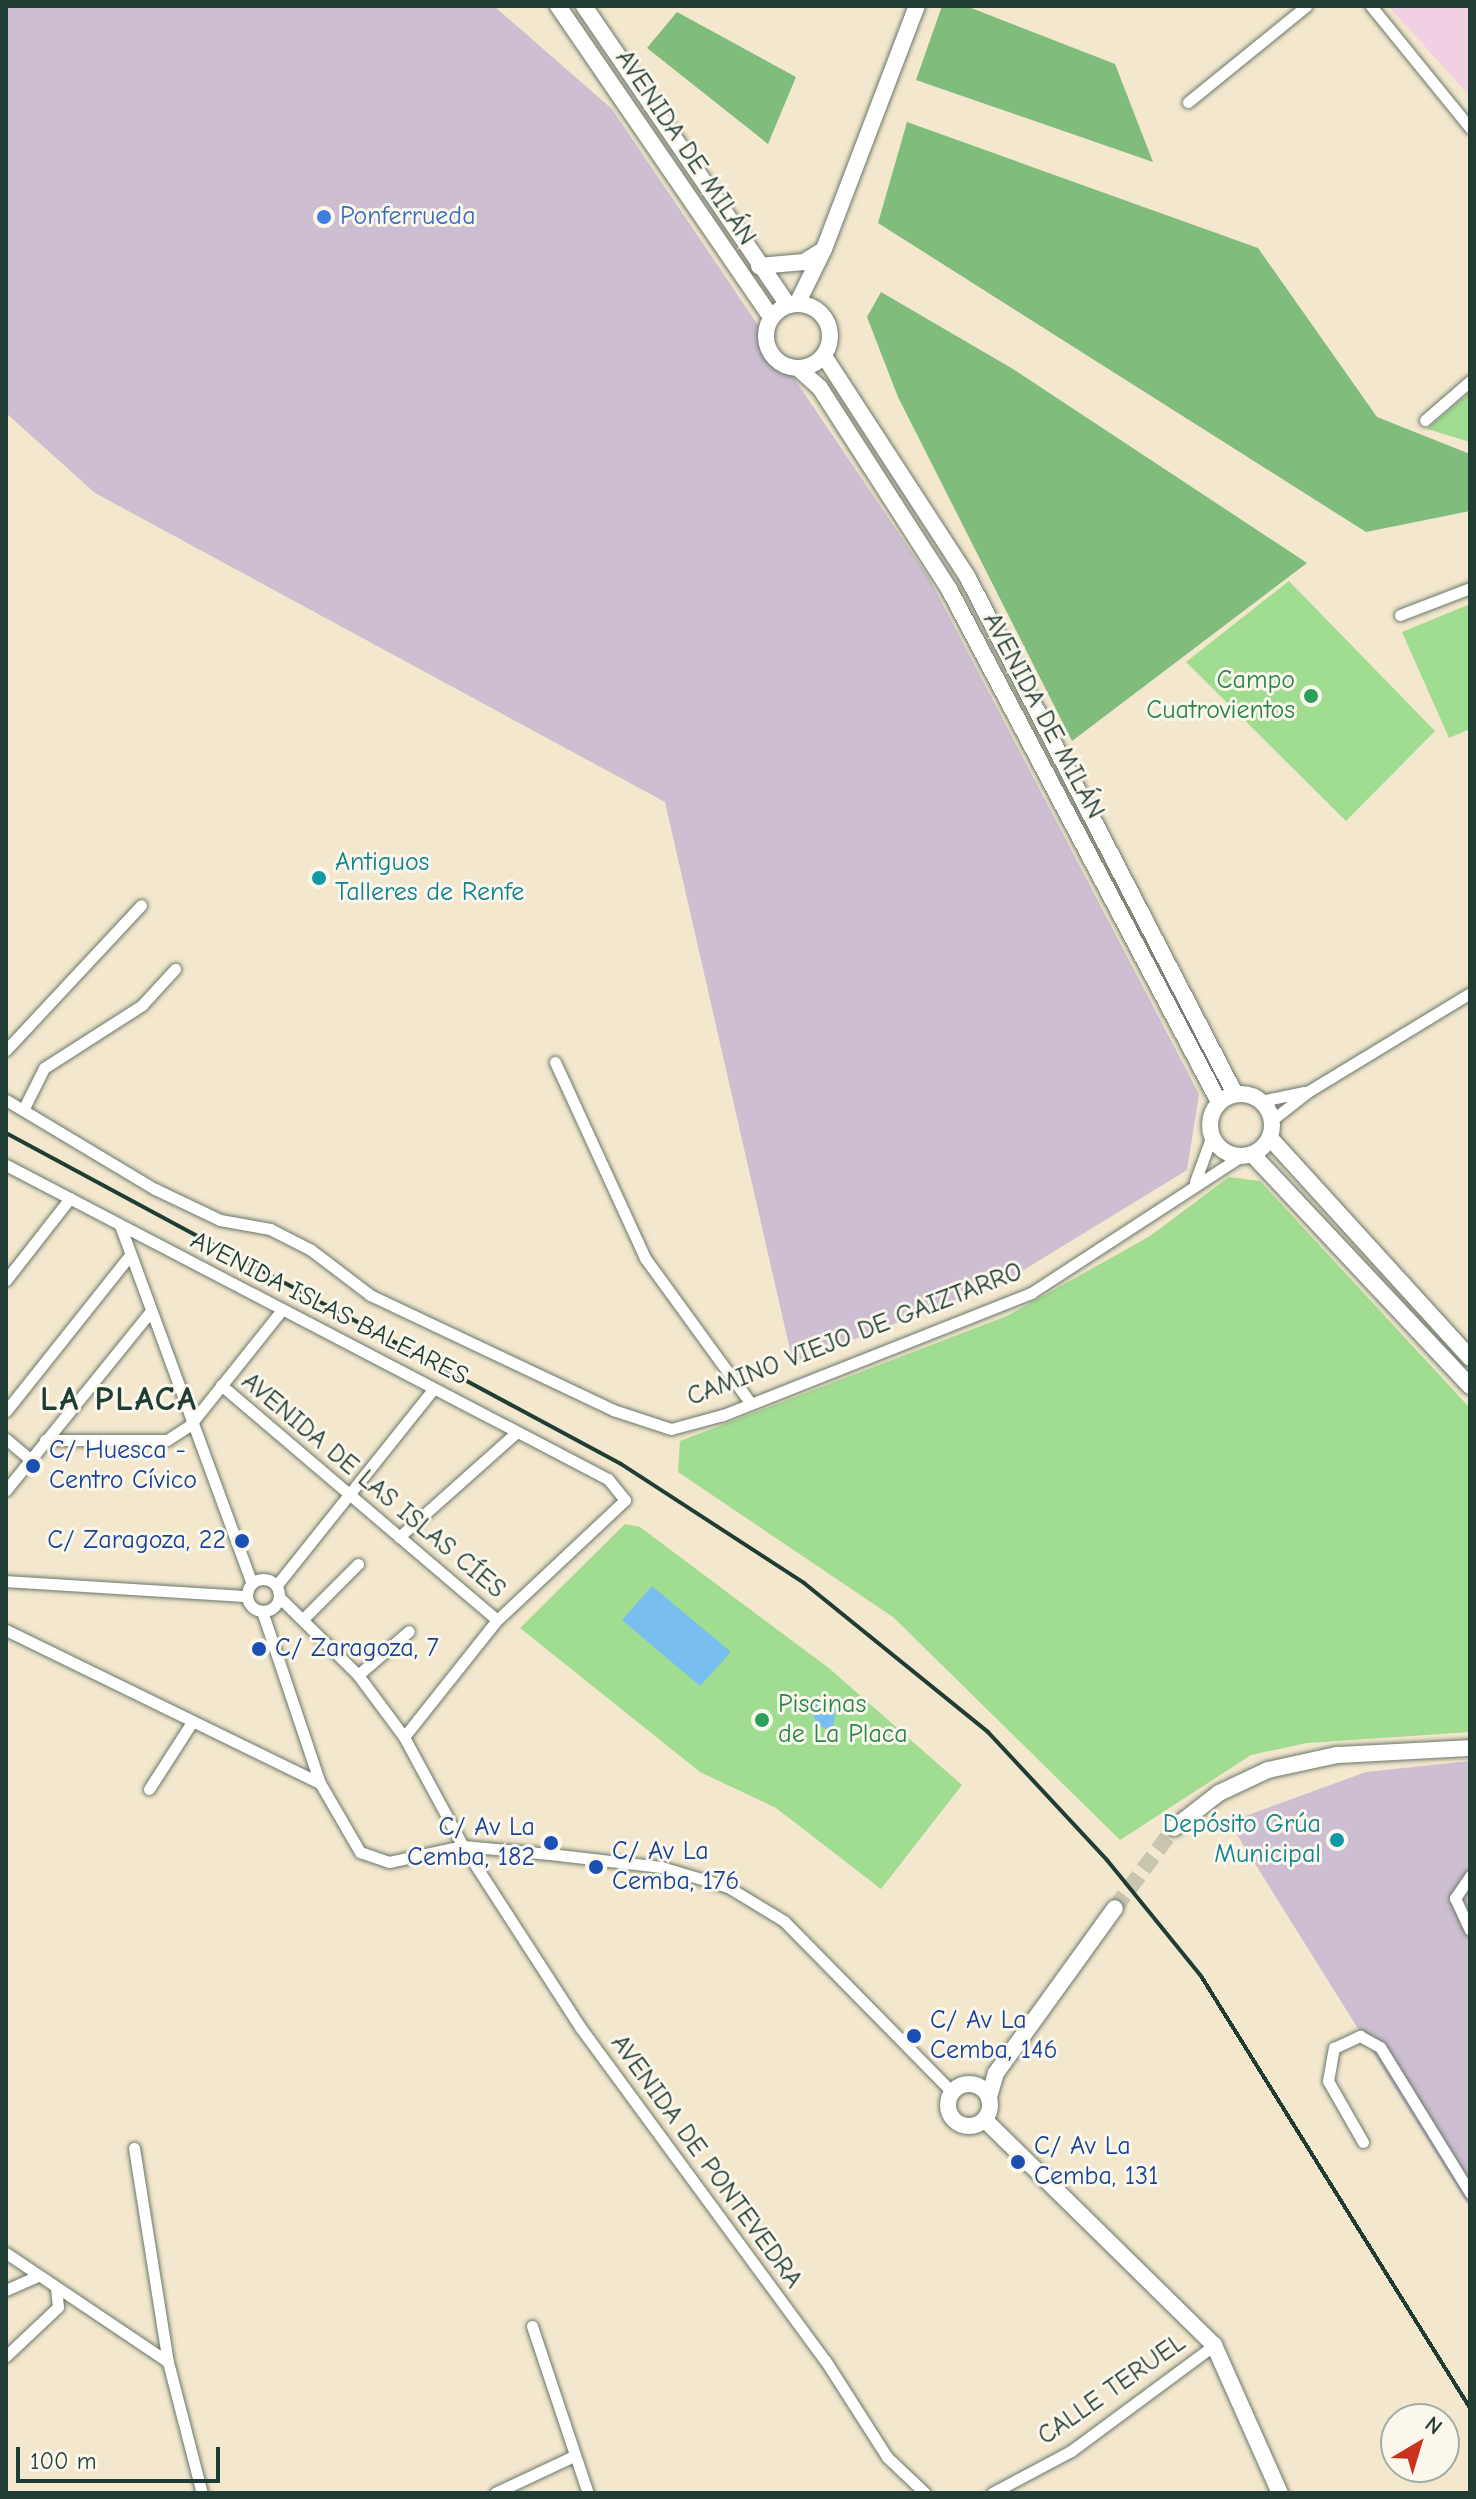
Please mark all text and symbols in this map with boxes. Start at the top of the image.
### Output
street label: AVENIDA DE MILÁN [608,44,762,252]
place label: Ponferrueda [340,201,476,233]
marker: Ponferrueda [315,208,333,226]
street label: AVENIDA DE MILÁN [975,608,1111,824]
place label: Campo Cuatrovientos [1146,665,1295,726]
marker: Campo Cuatrovientos [1302,687,1320,705]
place label: Antiguos Talleres de Renfe [335,847,524,908]
marker: Antiguos Talleres de Renfe [310,869,328,887]
street label: AVENIDA ISLAS BALEARES [185,1225,473,1393]
street label: CAMINO VIEJO DE GAIZTARRO [683,1257,1027,1413]
street label: AVENIDA DE LAS ISLAS CÍES [235,1366,511,1606]
district label: LA PLACA [40,1380,198,1420]
place label: C/ Huesca - Centro Cívico [49,1435,197,1496]
marker: C/ Huesca - Centro Cívico [24,1457,42,1475]
place label: C/ Zaragoza, 22 [47,1525,226,1557]
marker: C/ Zaragoza, 22 [233,1532,251,1550]
place label: C/ Zaragoza, 7 [275,1633,439,1665]
marker: C/ Zaragoza, 7 [250,1640,268,1658]
place label: Piscinas de La Placa [778,1689,908,1750]
marker: Piscinas de La Placa [753,1711,771,1729]
place label: Depósito Grúa Municipal [1163,1809,1321,1870]
place label: C/ Av La Cemba, 182 [407,1812,535,1874]
marker: Depósito Grúa Municipal [1328,1831,1346,1849]
marker: C/ Av La Cemba, 182 [542,1834,560,1852]
place label: C/ Av La Cemba, 176 [612,1836,739,1898]
marker: C/ Av La Cemba, 176 [587,1858,605,1876]
place label: C/ Av La Cemba, 146 [930,2005,1058,2066]
marker: C/ Av La Cemba, 146 [905,2027,923,2045]
street label: AVENIDA DE PONTEVEDRA [603,2029,809,2295]
place label: C/ Av La Cemba, 131 [1034,2131,1159,2192]
marker: C/ Av La Cemba, 131 [1009,2153,1027,2171]
street label: CALLE TERUEL [1032,2328,1192,2452]
north arrow [1380,2403,1460,2483]
text: N [1420,2411,1447,2440]
scale bar [20,2431,224,2481]
text: 100 m [30,2447,97,2475]

